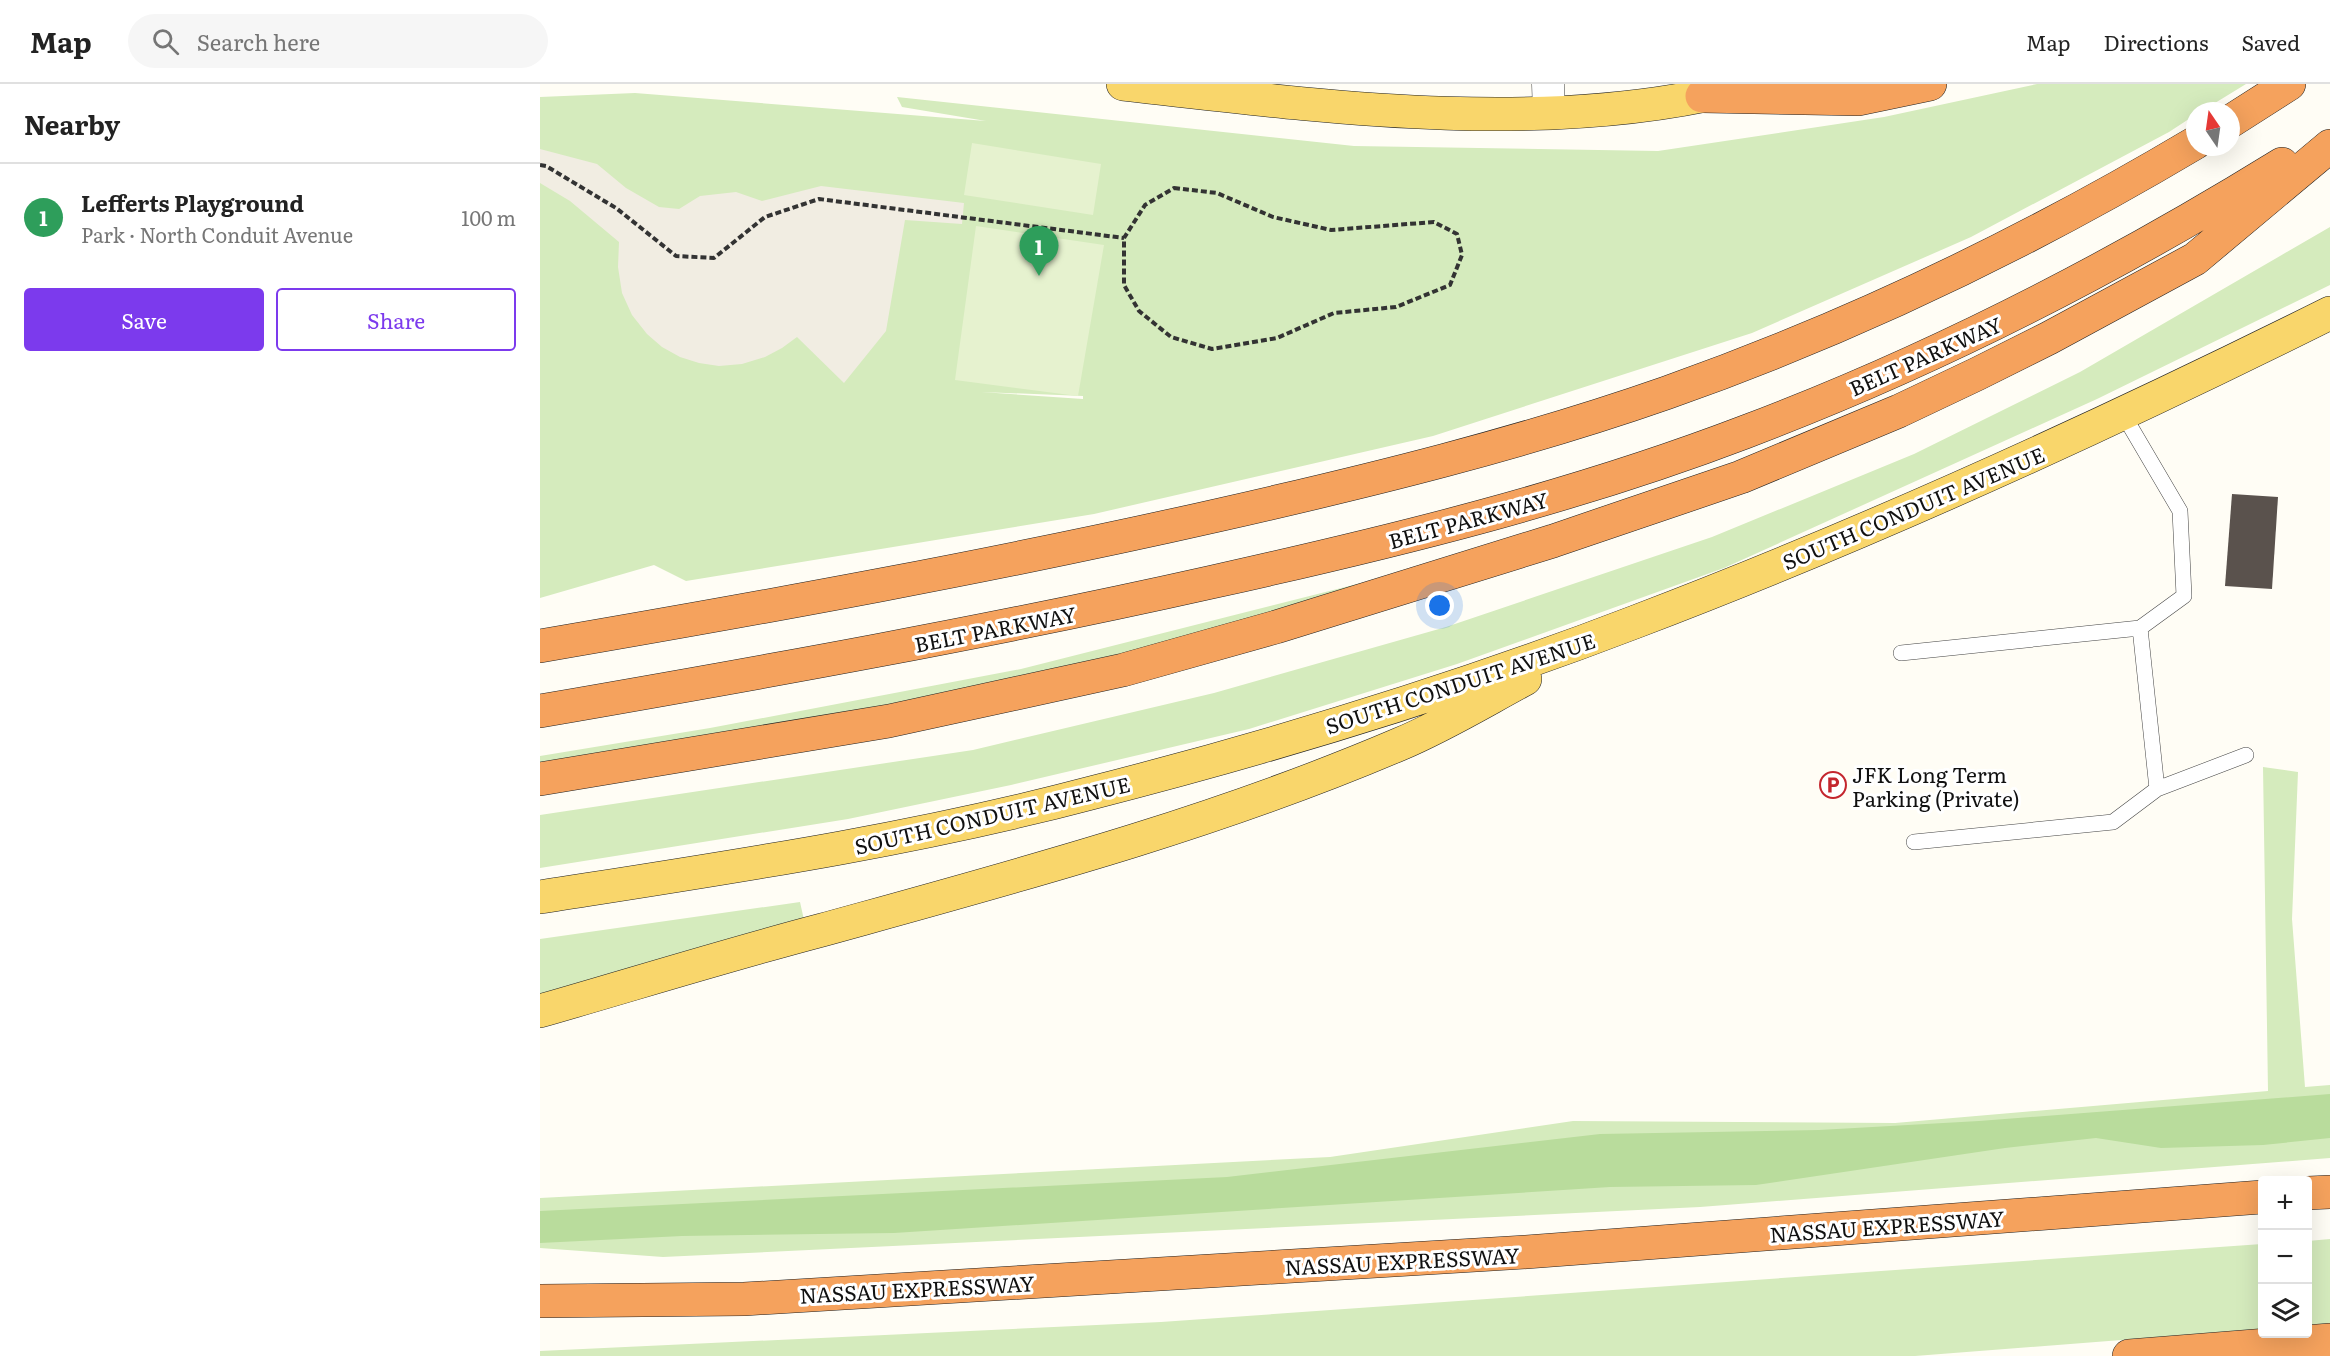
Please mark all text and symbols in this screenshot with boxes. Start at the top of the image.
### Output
search box [128,14,548,68]
text: Map [30,20,92,62]
icon: search [149,25,182,58]
text: Search here [197,25,320,58]
text: Map [2026,26,2071,57]
text: Directions [2104,26,2209,57]
text: Saved [2242,26,2300,57]
north arrow [2186,102,2240,156]
text: Nearby [24,104,120,143]
text: Lefferts Playground [81,186,304,219]
text: 1 [39,202,48,232]
text: 100 m [461,202,516,232]
text: Park · North Conduit Avenue [81,219,353,249]
pin: 1 [1020,226,1058,276]
button: Save [24,288,264,351]
button: Share [276,288,516,351]
street label: BELT PARKWAY [1844,307,2006,403]
street label: SOUTH CONDUIT AVENUE [1777,438,2049,576]
street label: BELT PARKWAY [1385,483,1551,555]
your location [1425,591,1454,620]
street label: BELT PARKWAY [911,597,1079,659]
street label: SOUTH CONDUIT AVENUE [1321,624,1599,740]
place label: JFK Long Term Parking (Private) [1852,758,2020,813]
street label: SOUTH CONDUIT AVENUE [851,767,1133,861]
parking icon: JFK Long Term Parking (Private) [1818,770,1848,800]
map controls [2258,1176,2312,1338]
button: + [2258,1176,2312,1230]
street label: NASSAU EXPRESSWAY [1769,1201,2005,1249]
button: − [2258,1230,2312,1284]
street label: NASSAU EXPRESSWAY [1284,1238,1520,1282]
street label: NASSAU EXPRESSWAY [799,1266,1035,1310]
button: layers [2258,1284,2312,1338]

